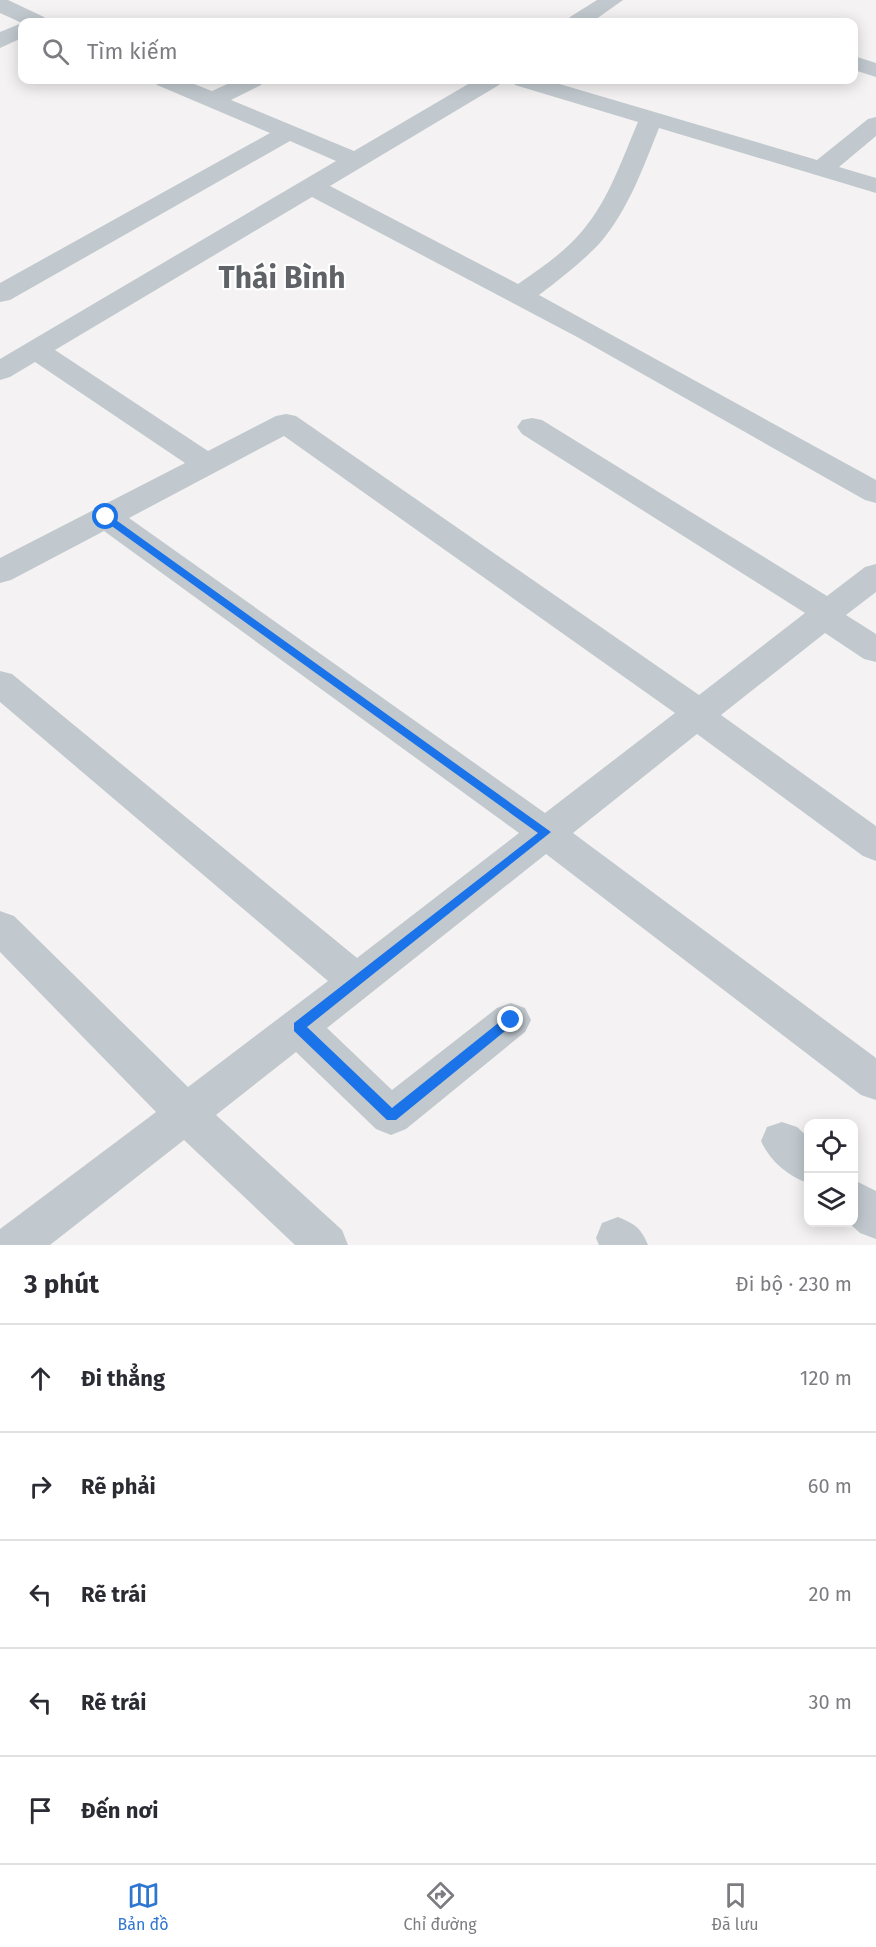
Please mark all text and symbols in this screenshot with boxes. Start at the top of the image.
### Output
search box [18,18,858,84]
icon: search [39,35,72,68]
text: Tìm kiếm [87,38,178,65]
district label: Thái Bình [218,260,346,296]
route start [92,503,118,529]
route end [497,1006,523,1032]
map controls [804,1119,858,1227]
button: locate [804,1119,858,1173]
button: layers [804,1173,858,1227]
text: 3 phút [24,1269,99,1300]
text: Đi bộ · 230 m [736,1272,852,1296]
icon: ahead [24,1362,57,1395]
text: Đi thẳng [81,1365,165,1392]
text: 120 m [800,1366,852,1390]
icon: right [24,1470,57,1503]
text: Rẽ phải [81,1473,156,1500]
text: 60 m [808,1474,852,1498]
icon: left [24,1578,57,1611]
text: Rẽ trái [81,1581,146,1608]
text: 20 m [809,1582,852,1606]
icon: left [24,1686,57,1719]
text: Rẽ trái [81,1689,146,1716]
text: 30 m [808,1690,852,1714]
icon: arrive [24,1794,57,1827]
text: Đến nơi [81,1797,158,1824]
tab: Bản đồ [117,1879,169,1934]
tab: Chỉ đường [404,1879,477,1934]
tab: Đã lưu [712,1879,759,1934]

